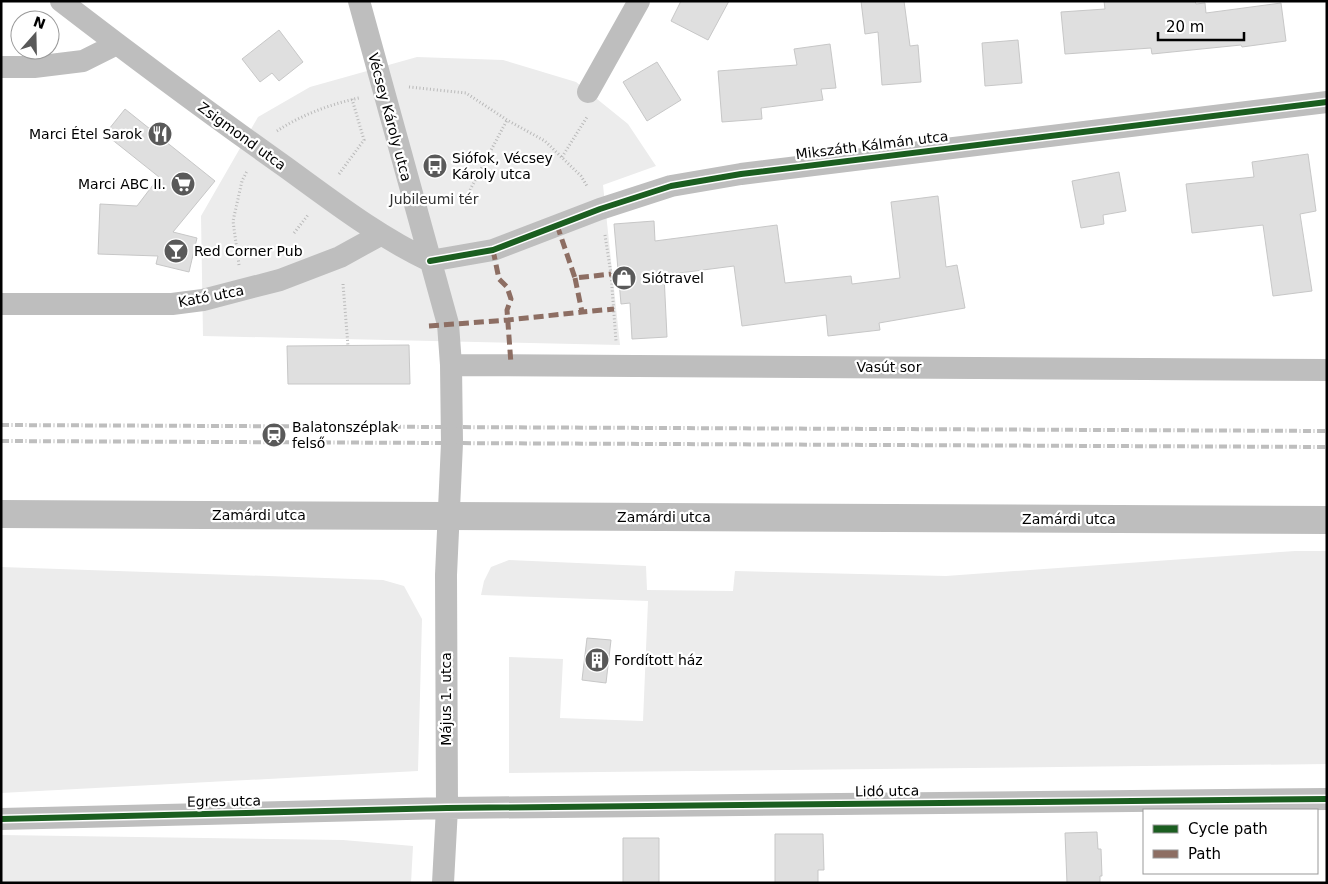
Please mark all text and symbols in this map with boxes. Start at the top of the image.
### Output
north arrow [10,10,60,60]
scale bar [1158,10,1244,42]
text: N [31,13,48,32]
text: 20 m [1166,18,1204,36]
street label: Vécsey Károly utca [365,51,415,183]
street label: Zsigmond utca [195,99,289,173]
restaurant icon: Marci Étel Sarok [147,121,173,147]
place label: Marci Étel Sarok [29,126,143,142]
street label: Mikszáth Kálmán utca [795,128,949,162]
place label: Siófok, Vécsey Károly utca [452,150,553,182]
bus stop icon: Siófok, Vécsey Károly utca [422,153,448,179]
supermarket icon: Marci ABC II. [170,171,196,197]
place label: Marci ABC II. [78,176,166,192]
park label: Jubileumi tér [389,191,479,207]
bar icon: Red Corner Pub [163,238,189,264]
place label: Red Corner Pub [194,243,303,259]
shop icon: Siótravel [611,265,637,291]
place label: Siótravel [642,270,704,286]
street label: Kató utca [177,282,245,310]
street label: Vasút sor [857,359,922,375]
place label: Balatonszéplak felső [292,419,399,451]
station icon: Balatonszéplak felső [261,422,287,448]
street label: Zamárdi utca [212,507,306,523]
street label: Zamárdi utca [617,509,711,525]
street label: Zamárdi utca [1022,511,1116,527]
building icon: Fordított ház [584,647,610,673]
street label: Május 1. utca [438,652,454,746]
place label: Fordított ház [614,652,703,668]
street label: Lidó utca [855,782,919,800]
street label: Egres utca [187,792,261,810]
legend [1143,809,1318,874]
text: Cycle path [1188,820,1268,838]
text: Path [1188,845,1221,863]

